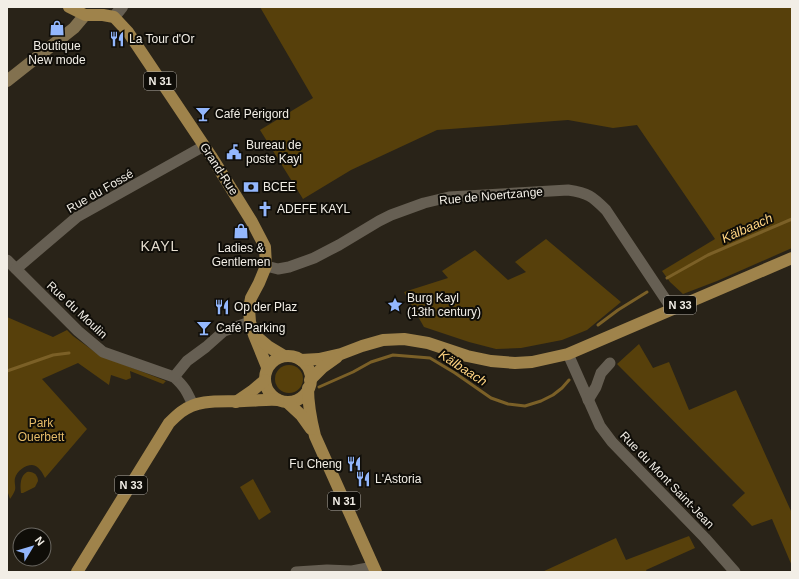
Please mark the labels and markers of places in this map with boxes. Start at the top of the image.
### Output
shop icon: Boutique New mode [48,19,66,37]
restaurant icon: La Tour d'Or [108,30,126,48]
place label: La Tour d'Or [129,32,194,46]
place label: Boutique New mode [28,39,86,67]
bar icon: Café Périgord [194,105,212,123]
place label: Café Périgord [215,107,289,121]
place label: Bureau de poste Kayl [246,138,302,166]
public building icon: Bureau de poste Kayl [225,143,243,161]
bank icon: BCEE [242,178,260,196]
place label: BCEE [263,180,296,194]
church icon: ADEFE KAYL [256,200,274,218]
place label: ADEFE KAYL [277,202,350,216]
shop icon: Ladies & Gentlemen [232,222,250,240]
place label: Ladies & Gentlemen [212,241,270,269]
place label: Burg Kayl (13th century) [407,291,481,319]
place icon: Burg Kayl (13th century) [386,296,404,314]
restaurant icon: Op der Plaz [213,298,231,316]
place label: Op der Plaz [234,300,297,314]
bar icon: Café Parking [195,319,213,337]
place label: Café Parking [216,321,285,335]
restaurant icon: Fu Cheng [345,455,363,473]
place label: Fu Cheng [289,457,342,471]
restaurant icon: L'Astoria [354,470,372,488]
place label: L'Astoria [375,472,422,486]

